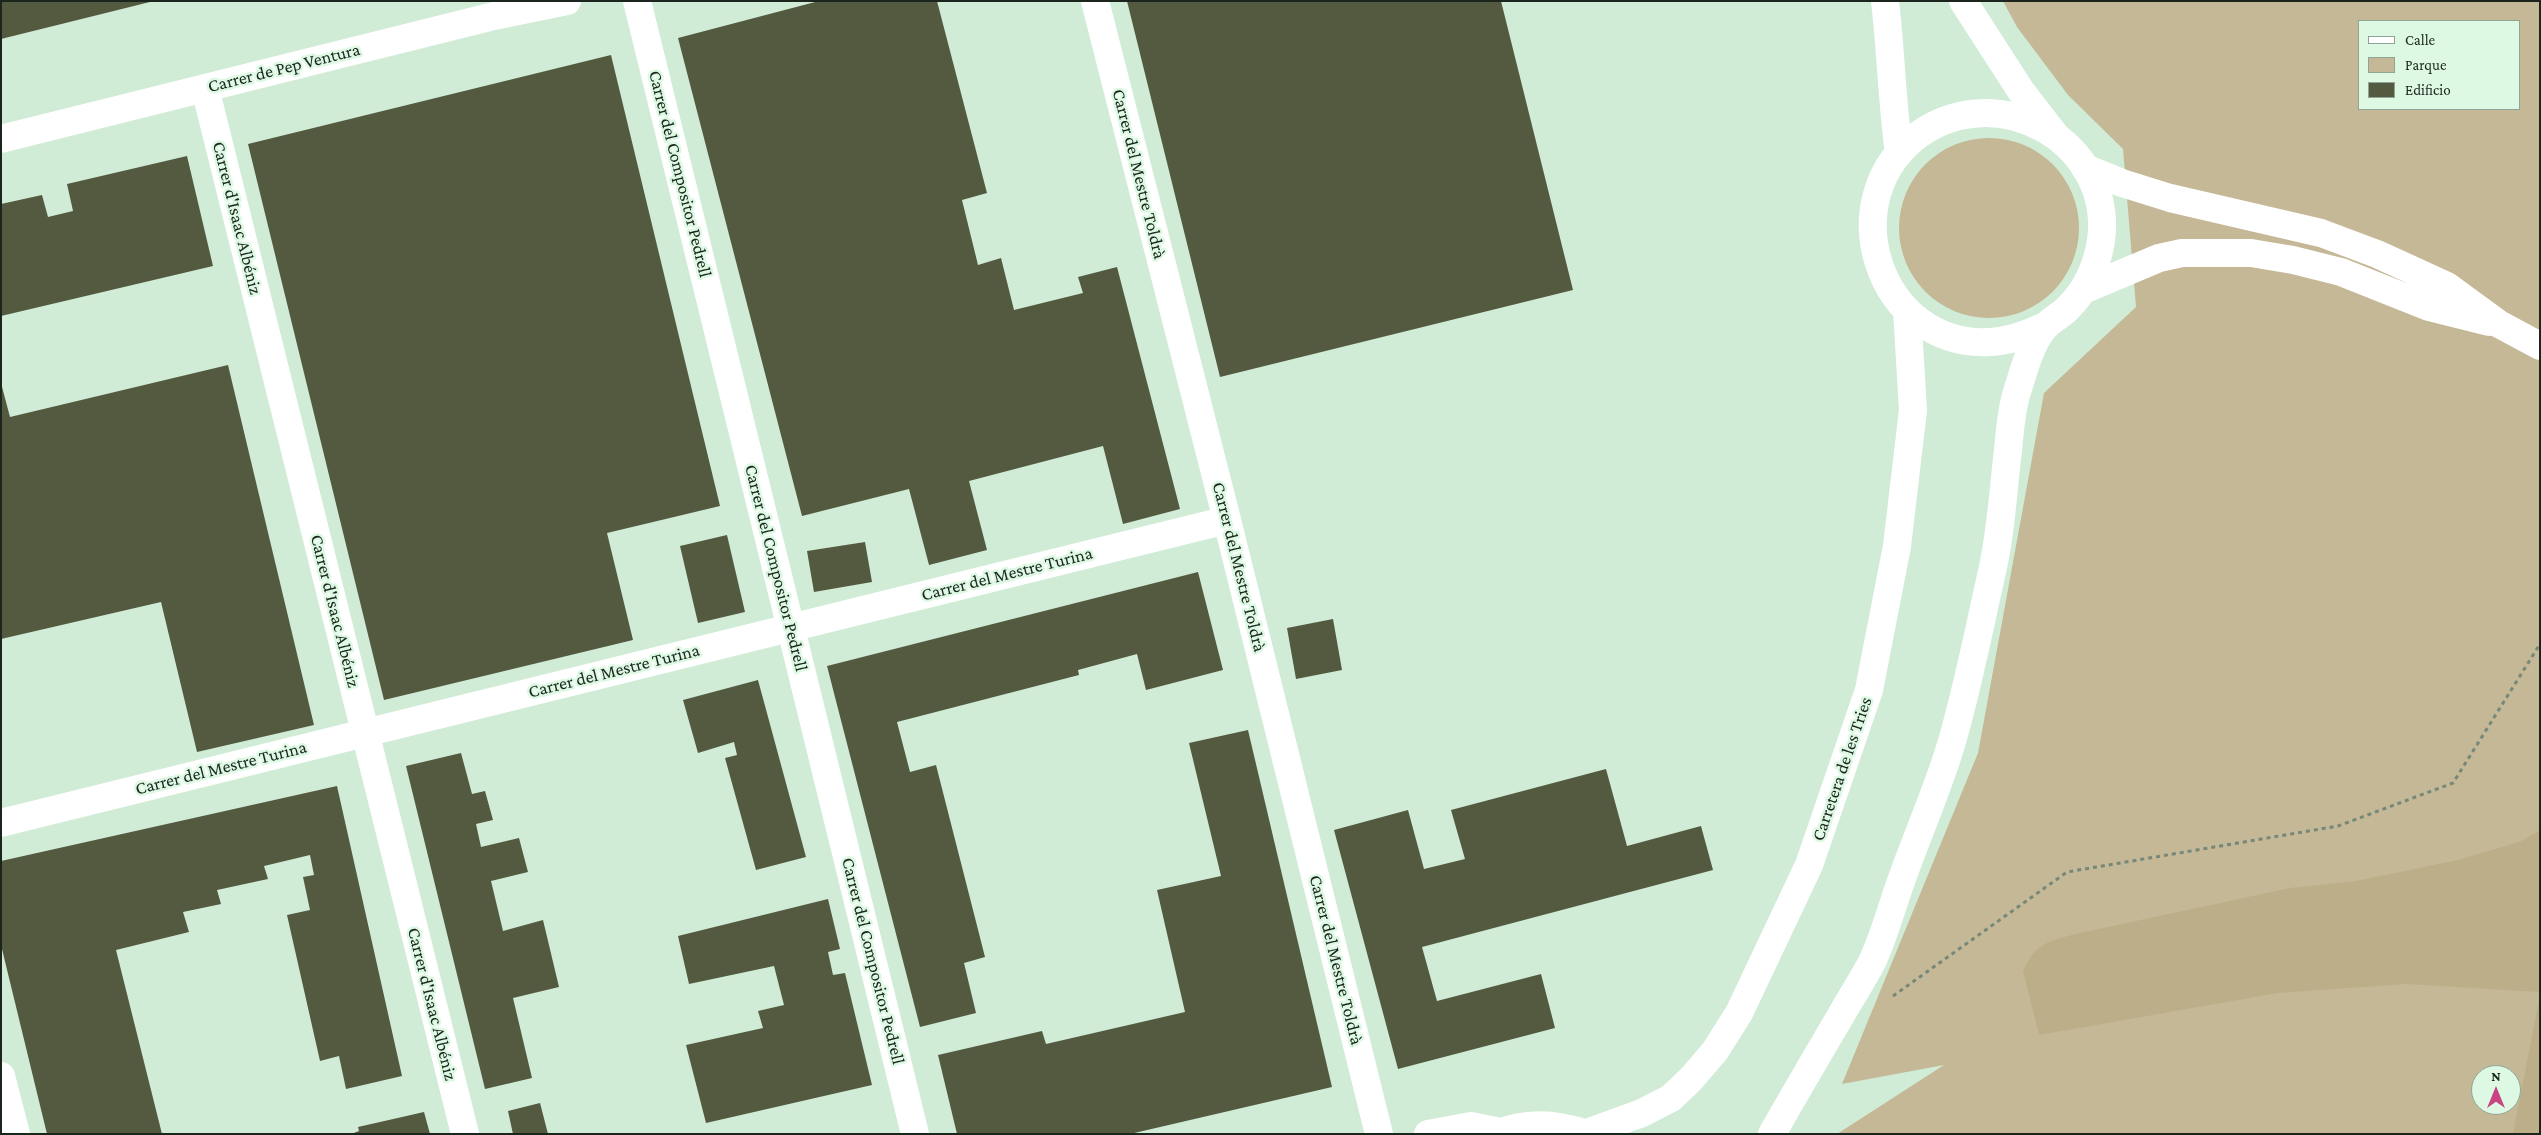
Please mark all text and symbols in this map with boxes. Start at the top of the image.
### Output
legend [2358,20,2521,110]
text: Calle [2405,32,2435,48]
street label: Carrer de Pep Ventura [206,39,362,97]
text: Parque [2405,57,2446,73]
street label: Carrer del Compositor Pedrell [644,68,716,280]
text: Edificio [2405,82,2451,98]
street label: Carrer del Mestre Toldrà [1107,87,1171,261]
street label: Carrer d'Isaac Albéniz [208,139,266,297]
street label: Carrer del Compositor Pedrell [740,462,812,674]
street label: Carrer del Mestre Toldrà [1207,480,1271,654]
street label: Carrer d'Isaac Albéniz [306,532,364,690]
street label: Carrer del Mestre Turina [919,542,1095,606]
street label: Carrer del Mestre Turina [526,639,702,703]
street label: Carretera de les Tries [1807,694,1877,844]
street label: Carrer del Mestre Turina [133,736,309,800]
street label: Carrer del Compositor Pedrell [837,855,909,1067]
street label: Carrer del Mestre Toldrà [1304,873,1368,1047]
street label: Carrer d'Isaac Albéniz [403,925,461,1083]
north arrow [2471,1065,2521,1115]
text: N [2491,1068,2501,1084]

